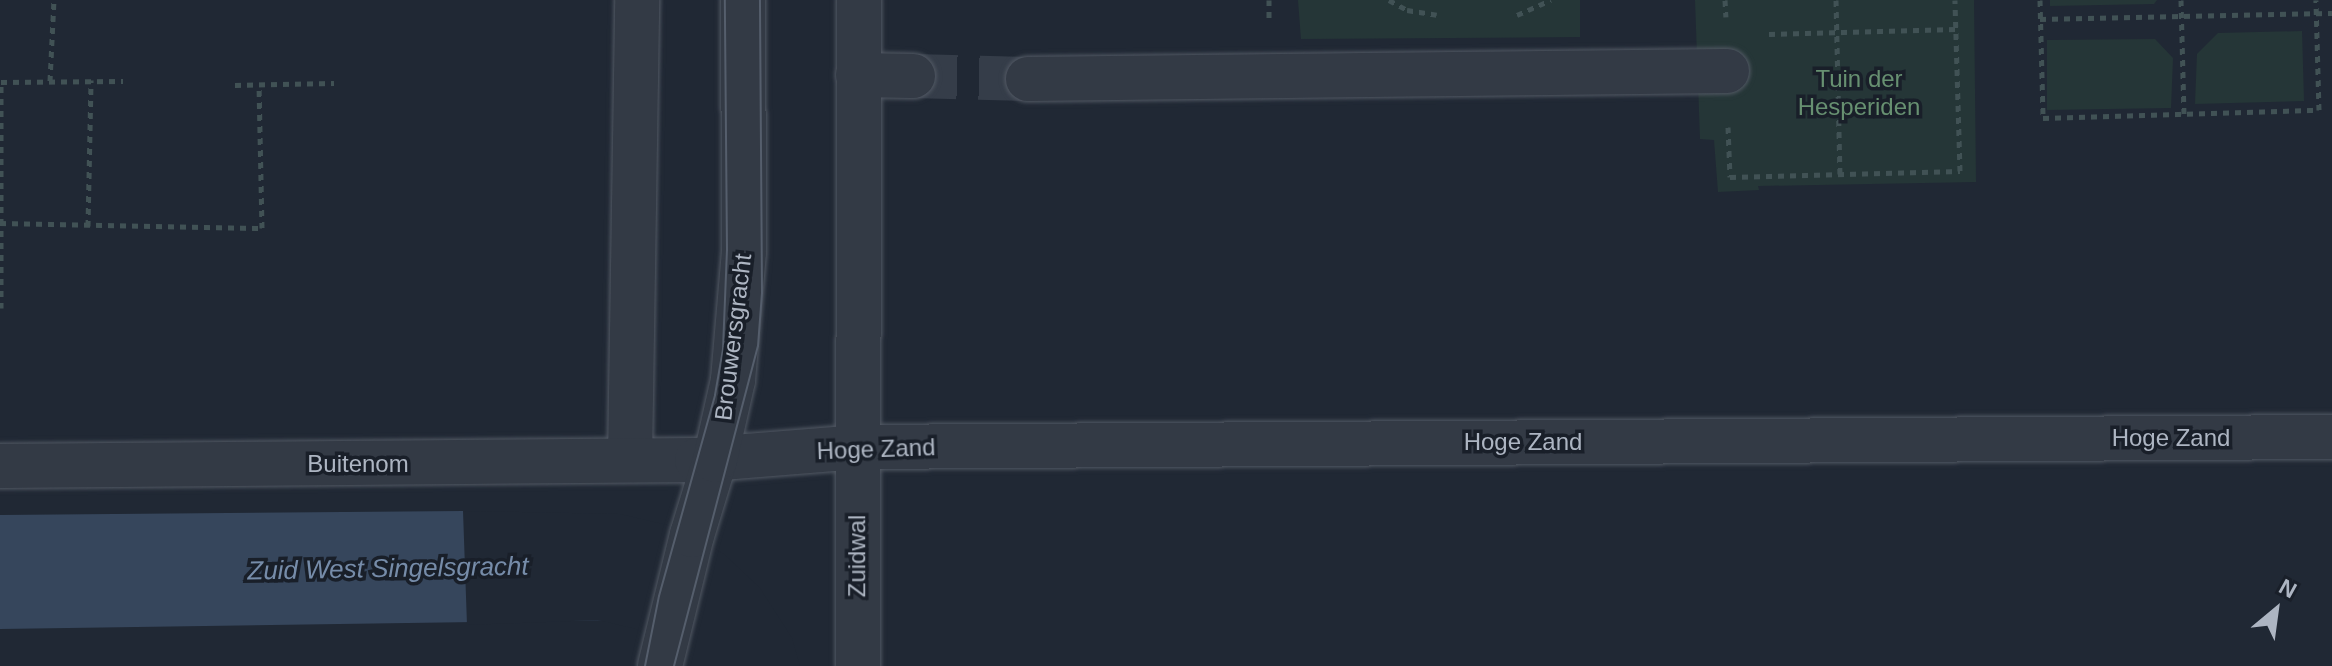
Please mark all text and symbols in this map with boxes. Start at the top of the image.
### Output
park label: Tuin der Hesperiden [1798,65,1920,121]
street label: Brouwersgracht [708,252,758,422]
street label: Hoge Zand [2112,424,2230,452]
street label: Hoge Zand [1464,428,1582,456]
street label: Hoge Zand [816,433,936,465]
street label: Buitenom [307,450,409,478]
street label: Zuidwal [843,515,871,597]
water label: Zuid West Singelsgracht [247,551,529,587]
north arrow [2236,570,2316,650]
text: N [2275,574,2301,603]

